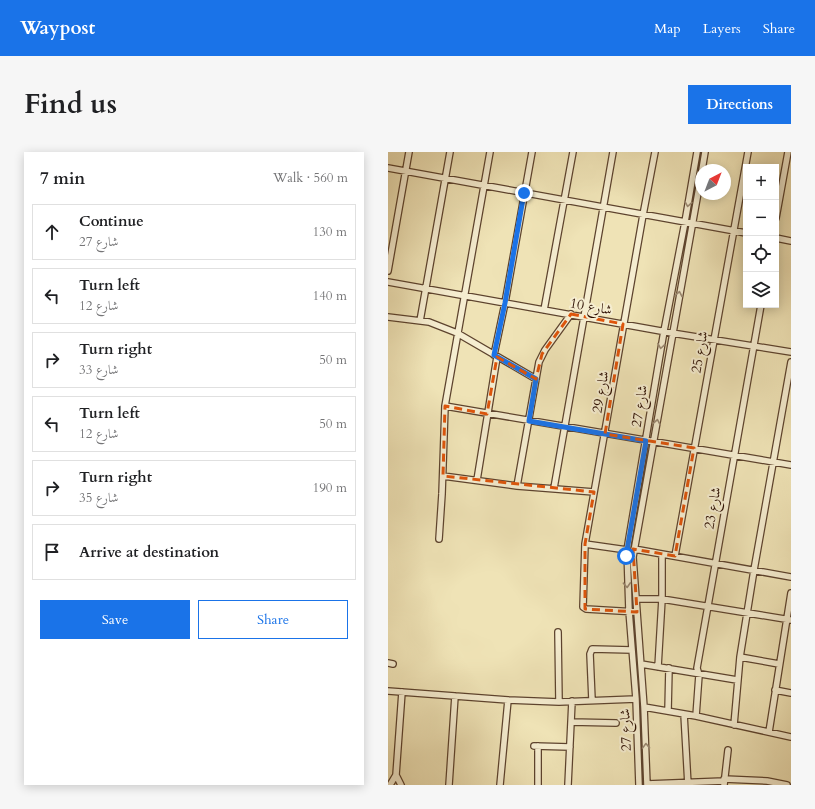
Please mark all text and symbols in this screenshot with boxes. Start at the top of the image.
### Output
text: Waypost [20,15,95,41]
text: Map [654,19,681,38]
text: Layers [703,19,741,38]
text: Share [763,19,795,38]
text: Find us [24,85,117,123]
button: Directions [688,85,791,124]
north arrow [695,164,731,200]
map controls [743,164,779,308]
button: + [743,164,779,200]
text: 7 min [40,167,85,190]
text: Walk · 560 m [273,169,348,187]
route end [515,184,533,202]
button: − [743,200,779,236]
one-way arrow [684,201,693,207]
text: Continue [79,211,144,231]
icon: ahead [41,221,63,243]
text: 130 m [313,223,347,241]
text: شارع 27 [79,233,118,251]
button: locate [743,236,779,272]
button: layers [743,272,779,308]
text: Turn left [79,275,140,295]
icon: left [41,285,63,307]
text: 140 m [313,287,347,305]
one-way arrow [675,291,683,298]
street label: شارع 10 [568,293,613,322]
text: شارع 12 [79,297,118,315]
street label: شارع 25 [686,330,715,375]
text: Turn right [79,339,152,359]
one-way arrow [658,343,666,349]
icon: right [41,349,63,371]
text: 50 m [319,351,347,369]
text: شارع 33 [79,361,118,379]
street label: شارع 29 [587,370,616,415]
street label: شارع 27 [627,384,654,429]
text: Turn left [79,403,140,423]
icon: left [41,413,63,435]
text: 50 m [319,415,347,433]
one-way arrow [652,419,660,426]
text: شارع 12 [79,425,118,443]
text: Turn right [79,467,152,487]
icon: right [41,477,63,499]
text: 190 m [313,479,347,497]
street label: شارع 23 [699,486,728,531]
text: شارع 35 [79,489,118,507]
icon: arrive [41,541,63,563]
text: Arrive at destination [79,542,219,562]
route start [617,547,635,565]
one-way arrow [623,582,632,588]
button: Save [40,600,190,639]
button: Share [198,600,348,639]
street label: شارع 27 [615,708,638,752]
one-way arrow [641,743,650,749]

